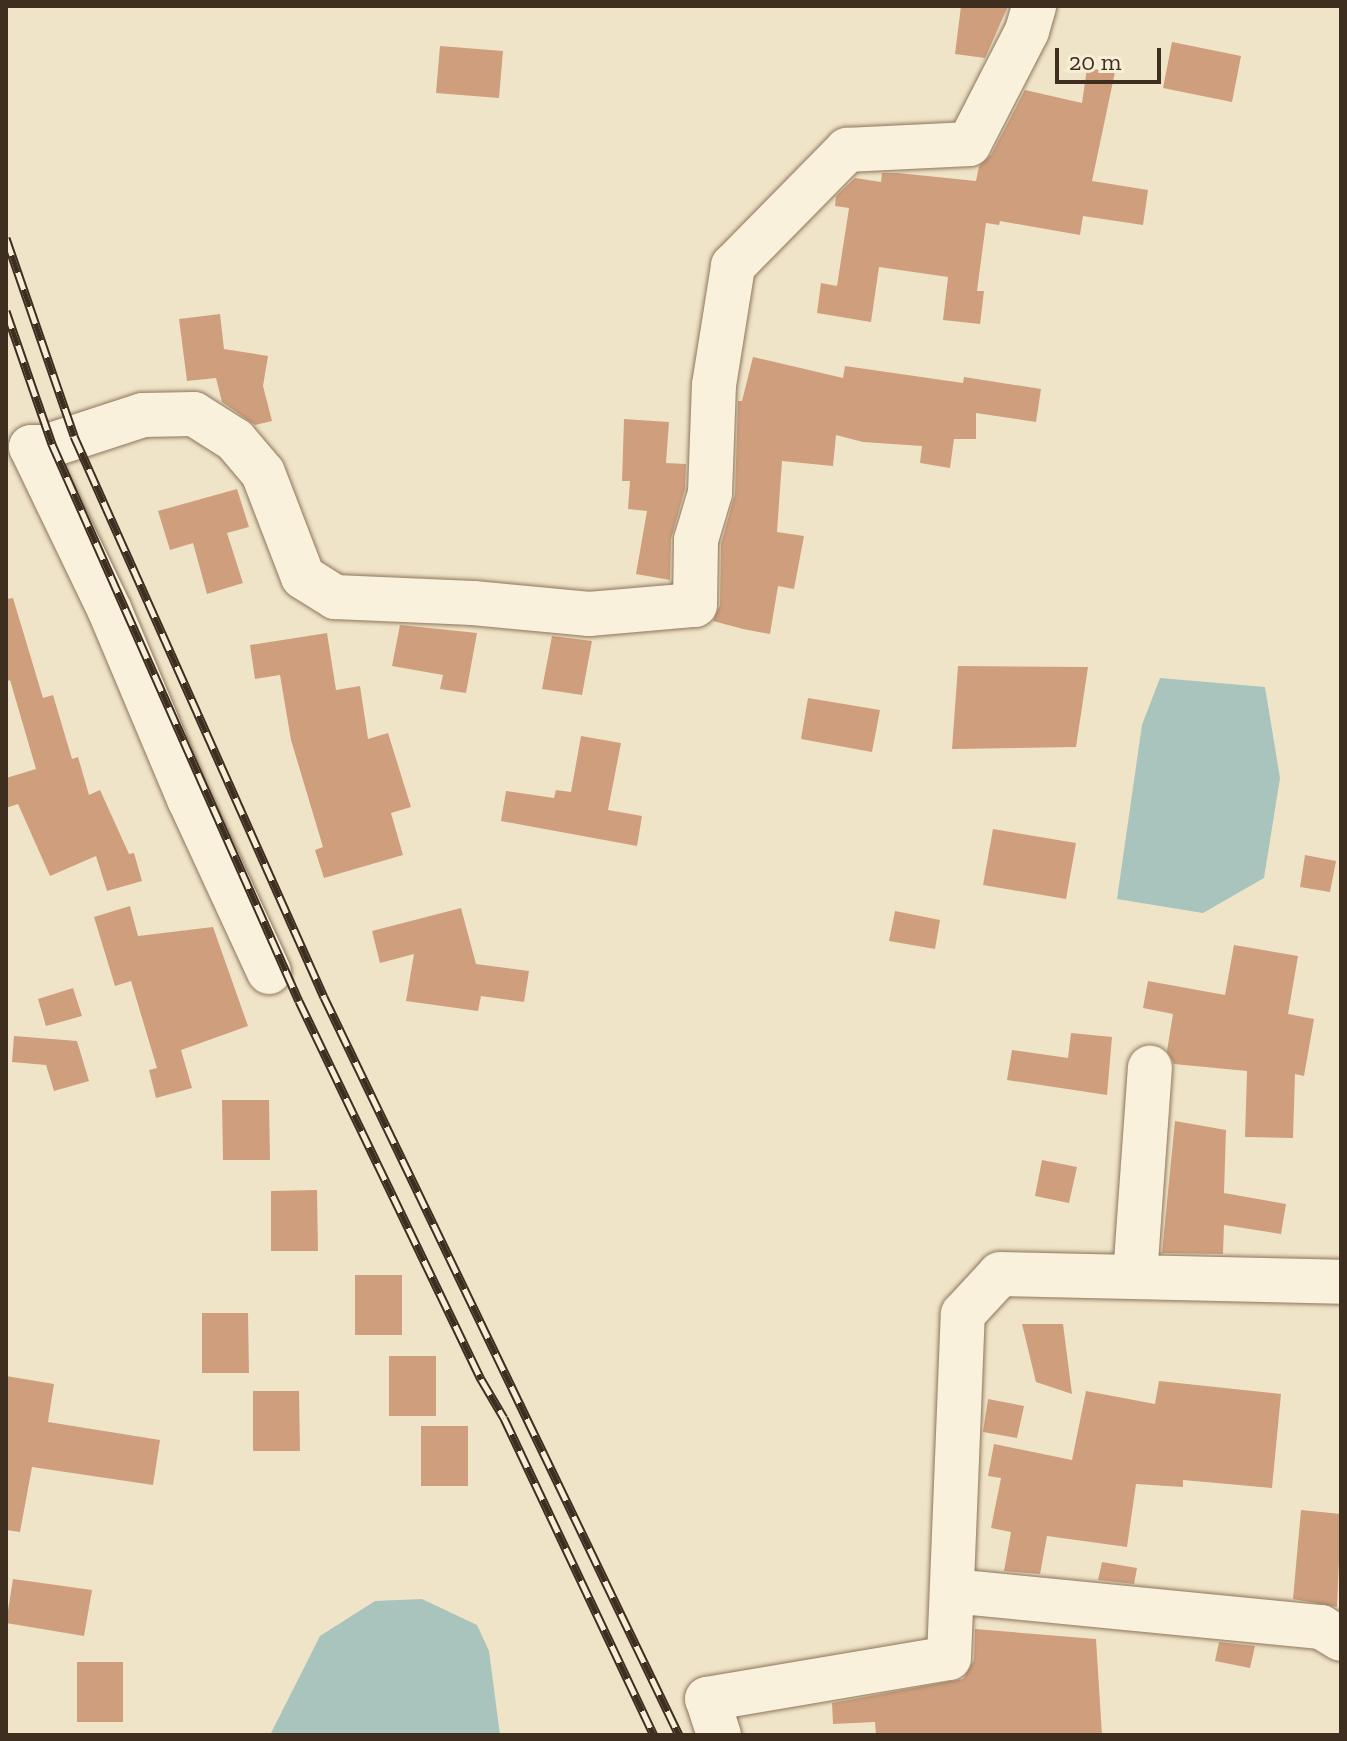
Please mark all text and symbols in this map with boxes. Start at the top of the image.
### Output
scale bar [1059,32,1165,82]
text: 20 m [1069,47,1121,76]

